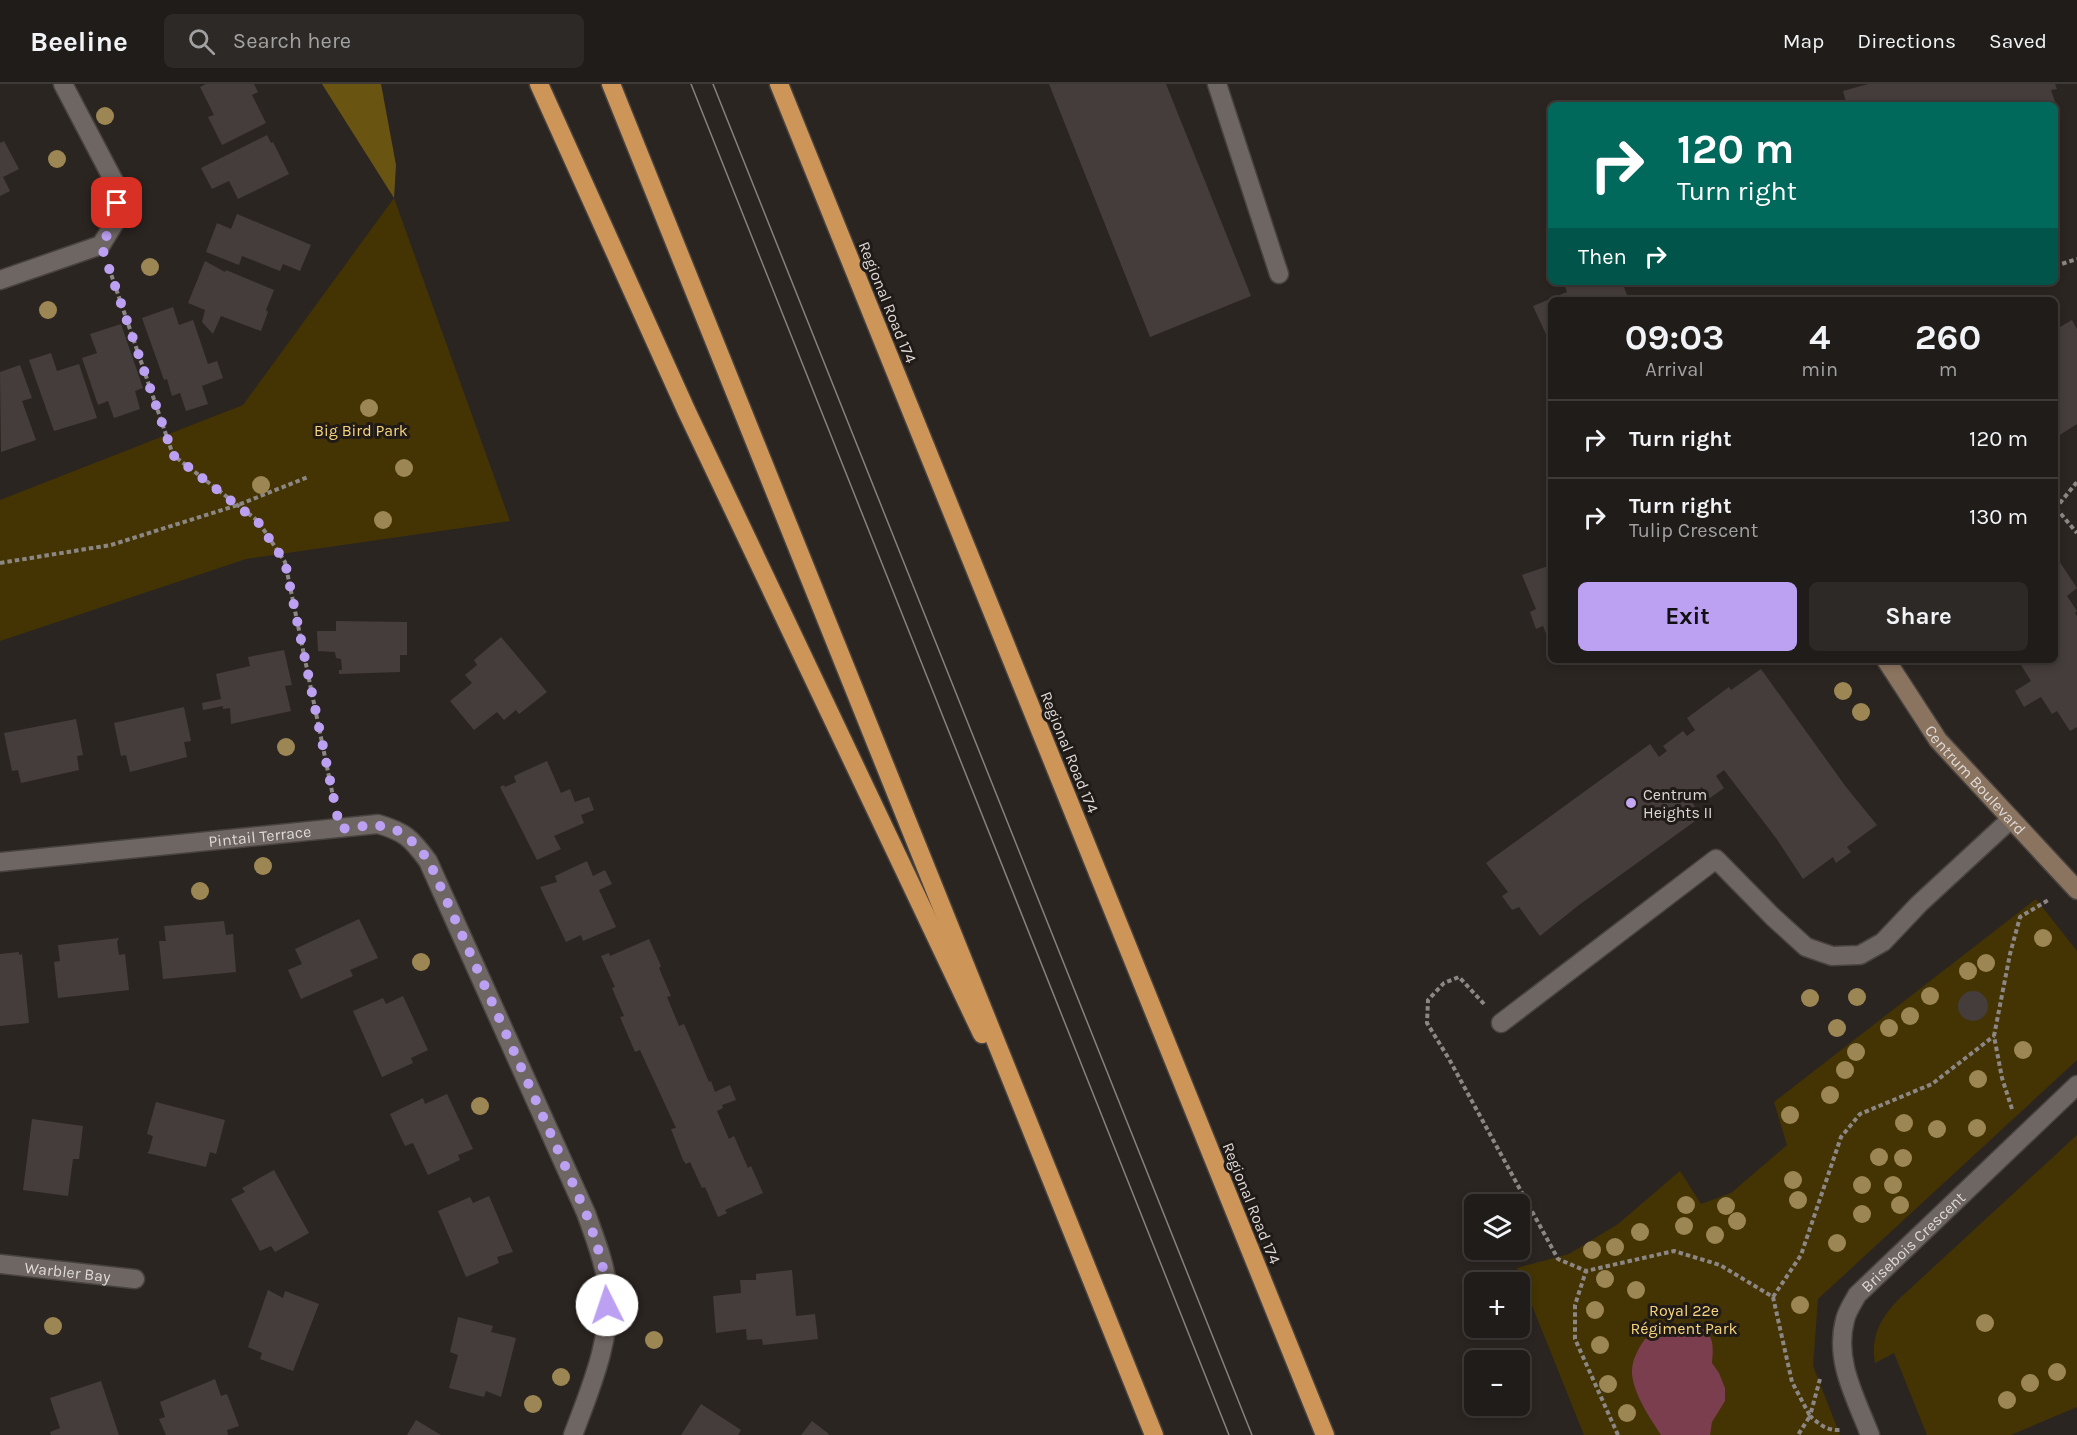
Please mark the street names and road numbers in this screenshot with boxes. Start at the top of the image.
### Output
street label: Regional Road 174 [854,239,921,366]
street label: Regional Road 174 [1036,689,1103,816]
street label: Centrum Boulevard [1921,722,2030,839]
street label: Pintail Terrace [207,822,312,851]
street label: Regional Road 174 [1218,1140,1285,1267]
street label: Brisebois Crescent [1857,1188,1969,1296]
street label: Warbler Bay [24,1258,112,1286]

